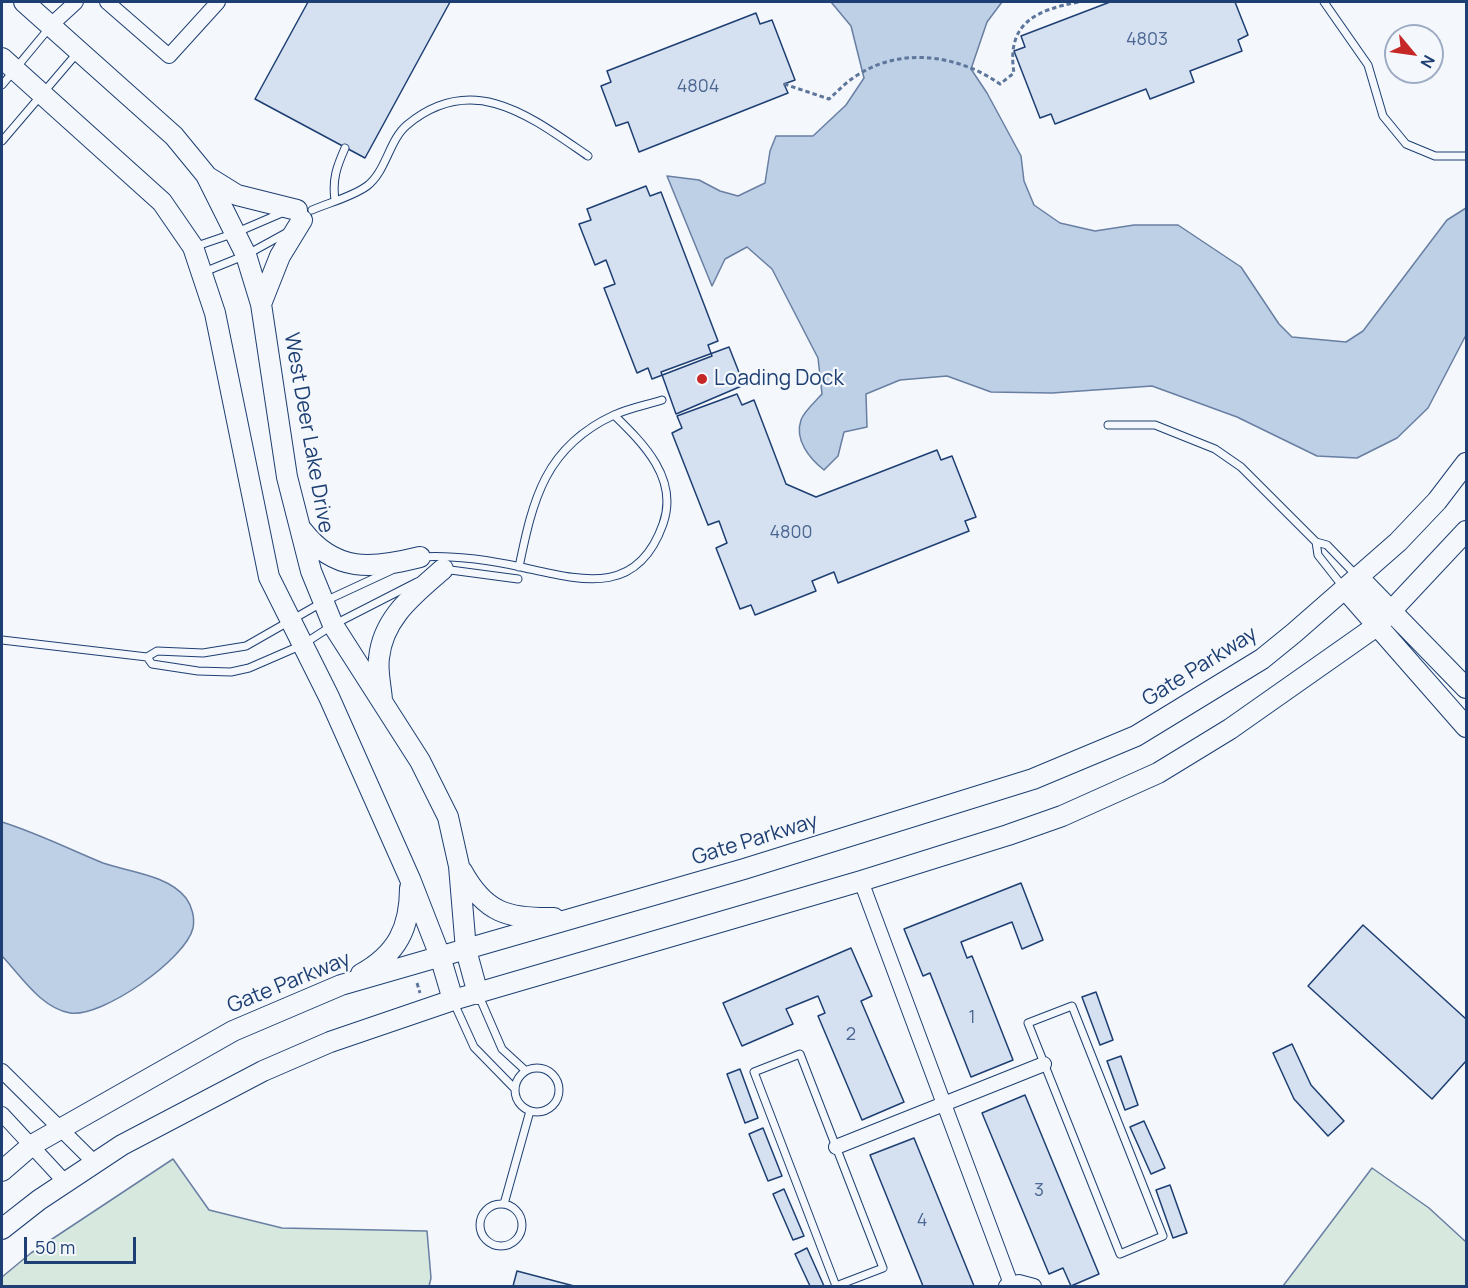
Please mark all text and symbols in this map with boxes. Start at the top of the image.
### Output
north arrow [1384,24,1444,84]
house number: 4803 [1126,29,1168,51]
text: N [1416,51,1440,72]
house number: 4804 [677,76,719,98]
street label: West Deer Lake Drive [278,331,338,535]
place label: Loading Dock [714,366,844,392]
marker: Loading Dock [695,372,709,386]
house number: 4800 [769,522,813,544]
street label: Gate Parkway [1138,622,1262,712]
street label: Gate Parkway [689,809,821,871]
street label: Gate Parkway [224,947,354,1019]
house number: 1 [968,1007,976,1029]
house number: 2 [846,1024,856,1046]
house number: 3 [1034,1180,1044,1202]
house number: 4 [917,1210,927,1232]
scale bar [27,1225,140,1263]
text: 50 m [35,1235,75,1259]

